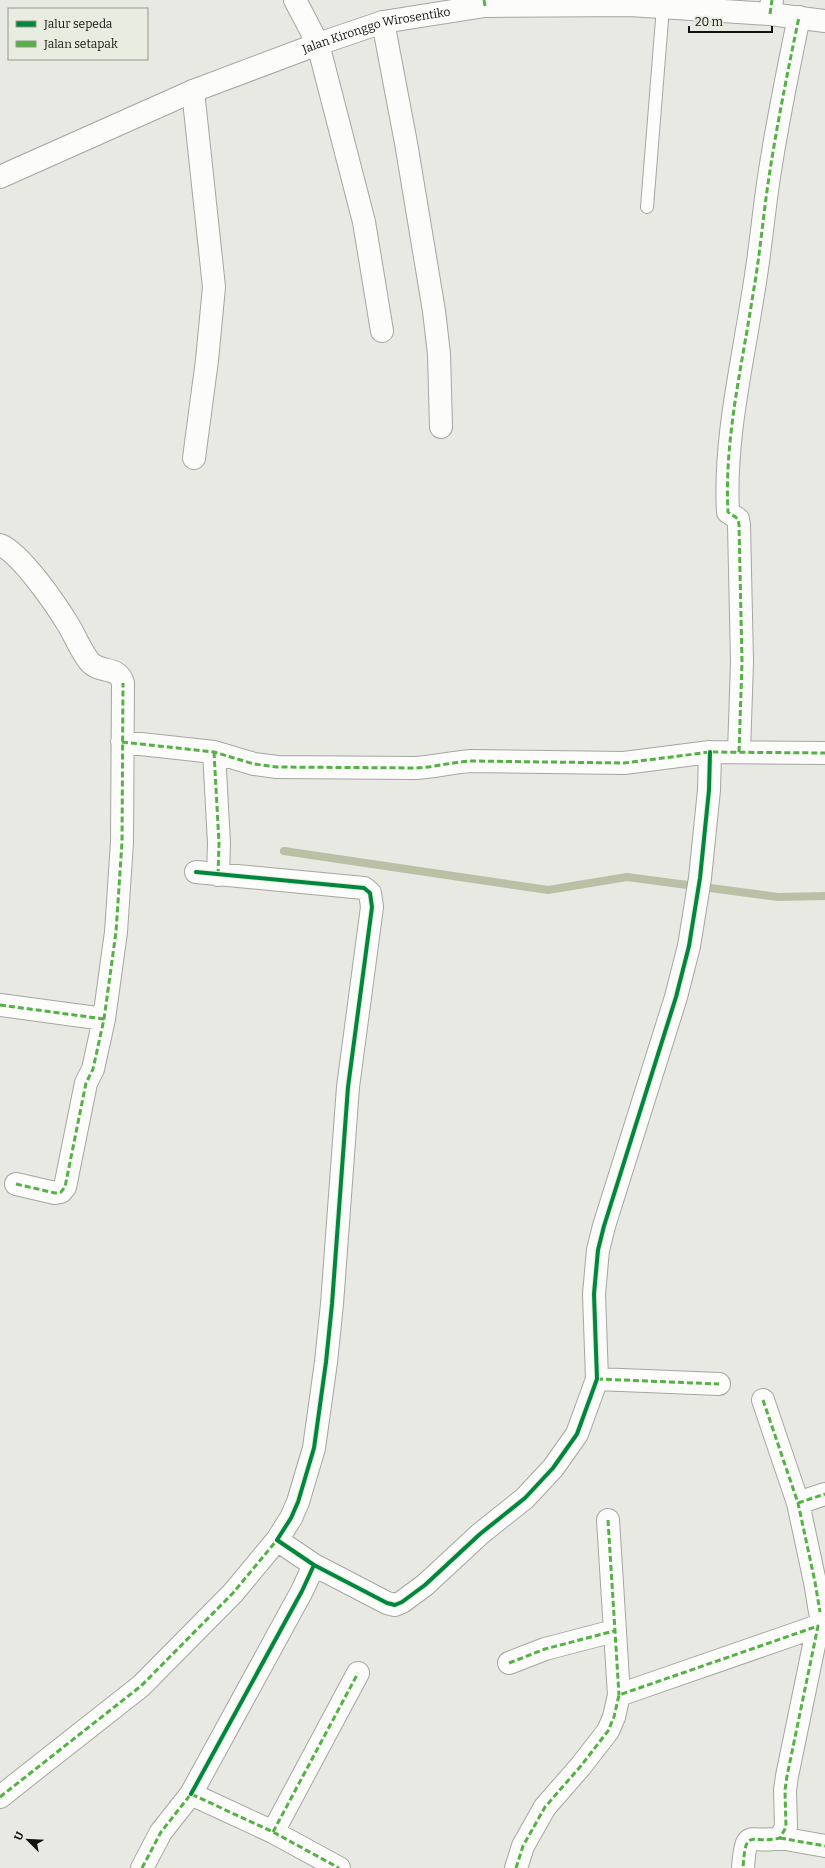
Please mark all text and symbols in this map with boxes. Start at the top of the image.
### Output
street label: Jalan Kironggo Wirosentiko [299,5,451,57]
legend [8,8,148,60]
scale bar [689,8,772,34]
text: 20 m [695,15,724,29]
text: Jalur sepeda [43,17,113,31]
text: Jalan setapak [43,37,118,51]
north arrow [8,1820,48,1860]
text: U [12,1830,27,1843]

